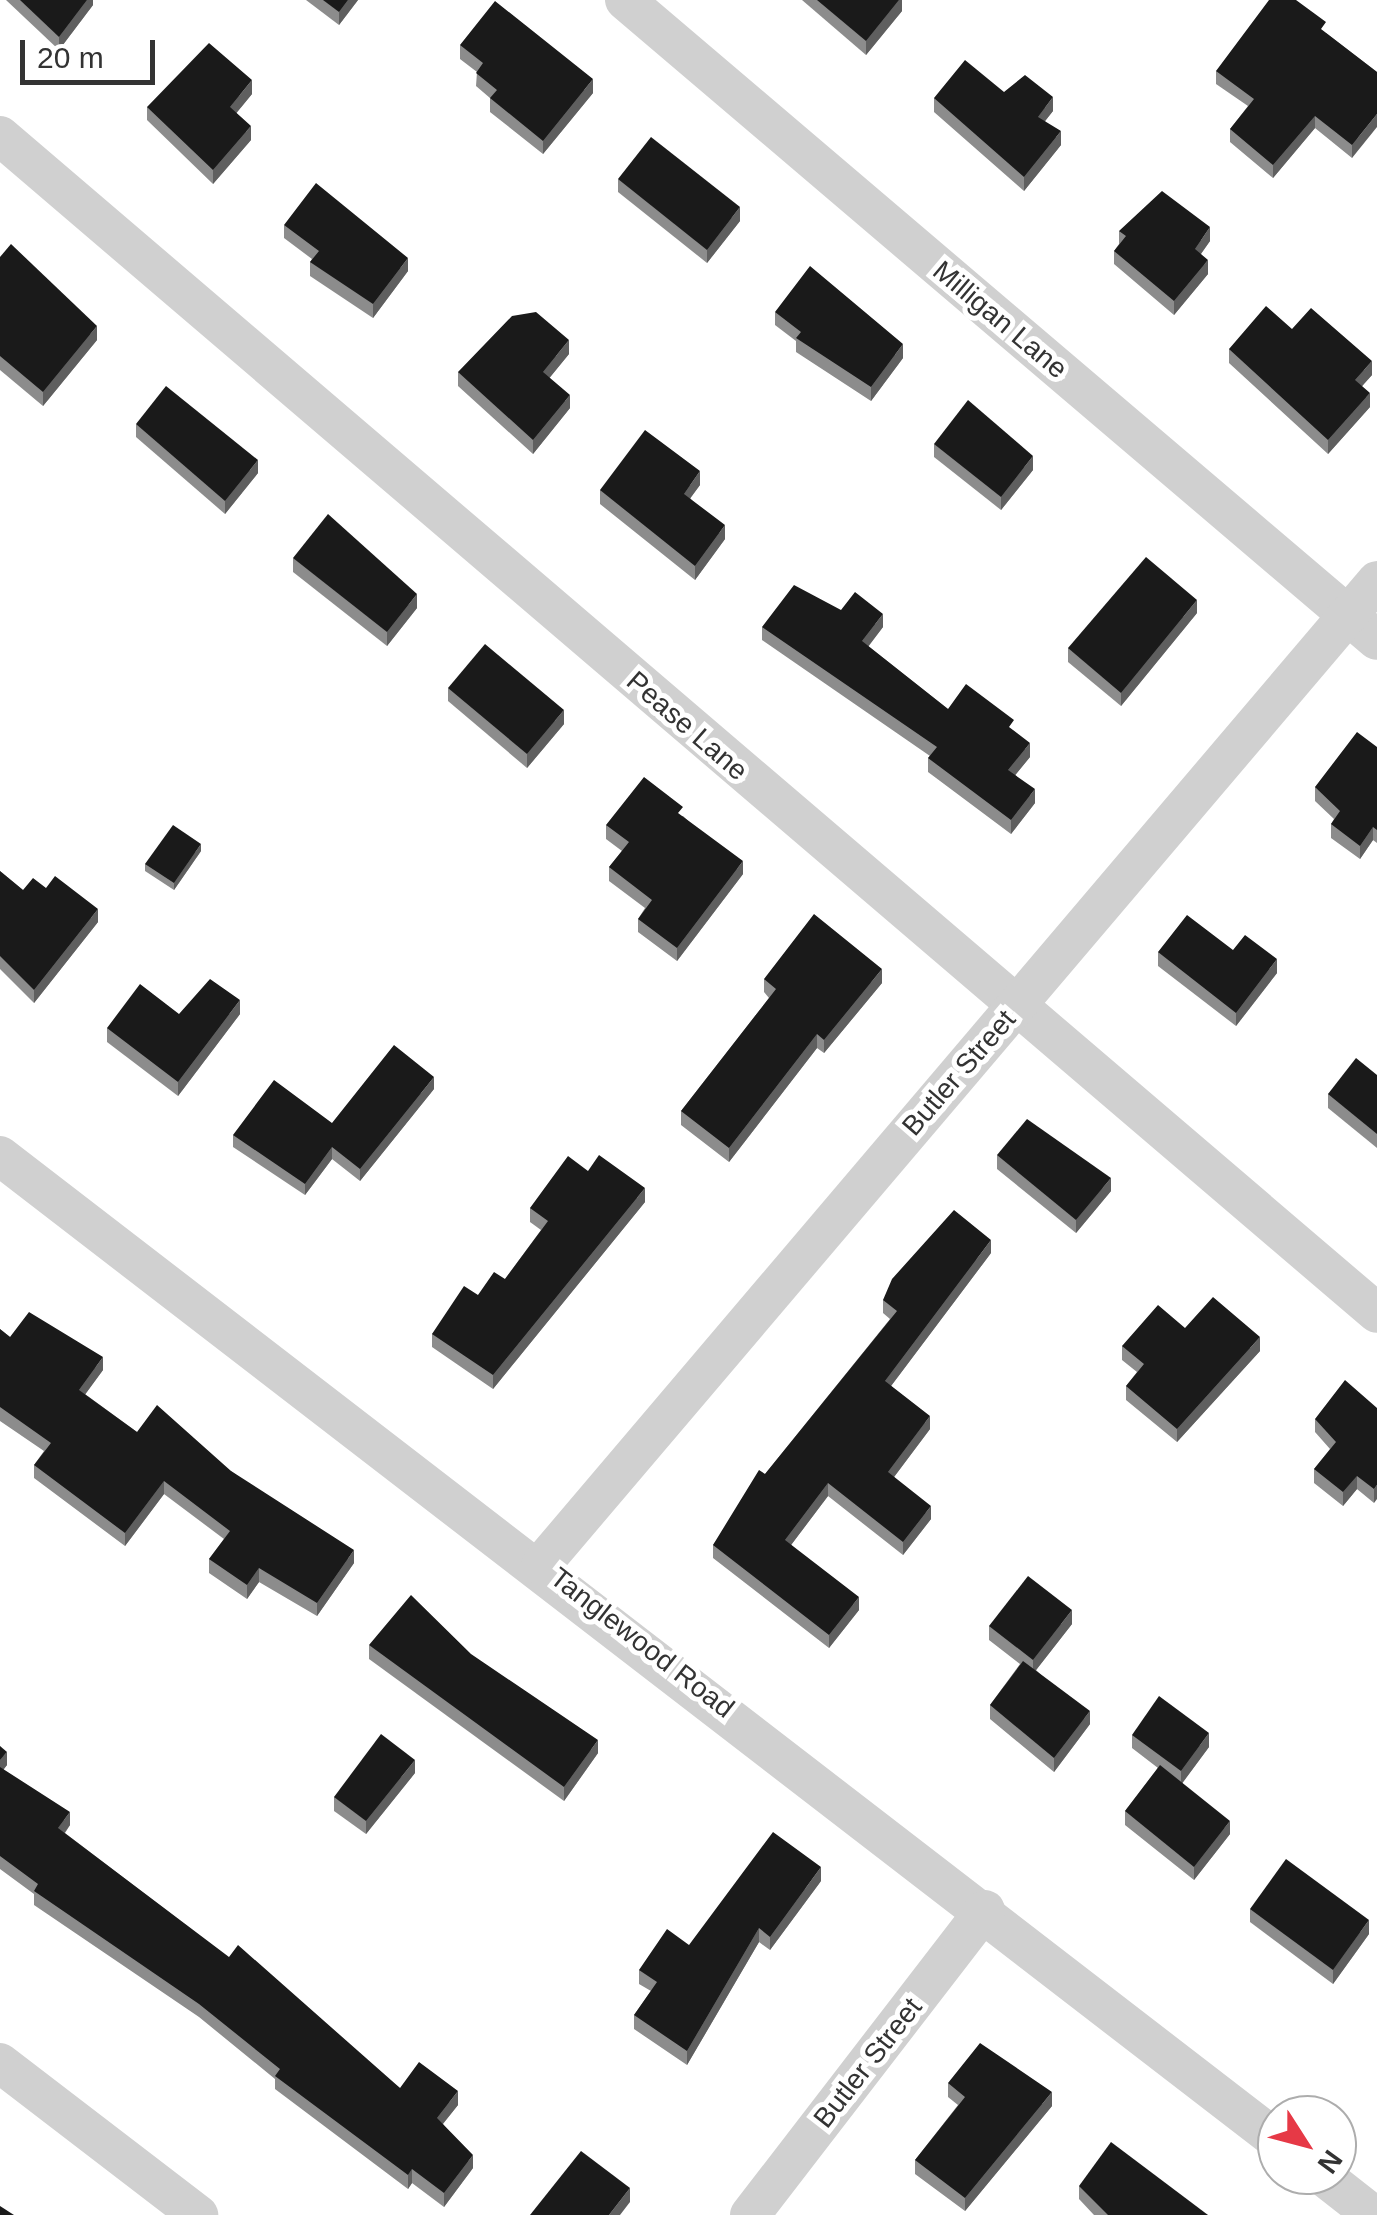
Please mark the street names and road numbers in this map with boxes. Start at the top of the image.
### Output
street label: Milligan Lane [926,254,1074,386]
street label: Pease Lane [620,664,754,788]
street label: Butler Street [895,1003,1023,1143]
street label: Tanglewood Road [543,1561,741,1725]
street label: Butler Street [807,1991,929,2135]

